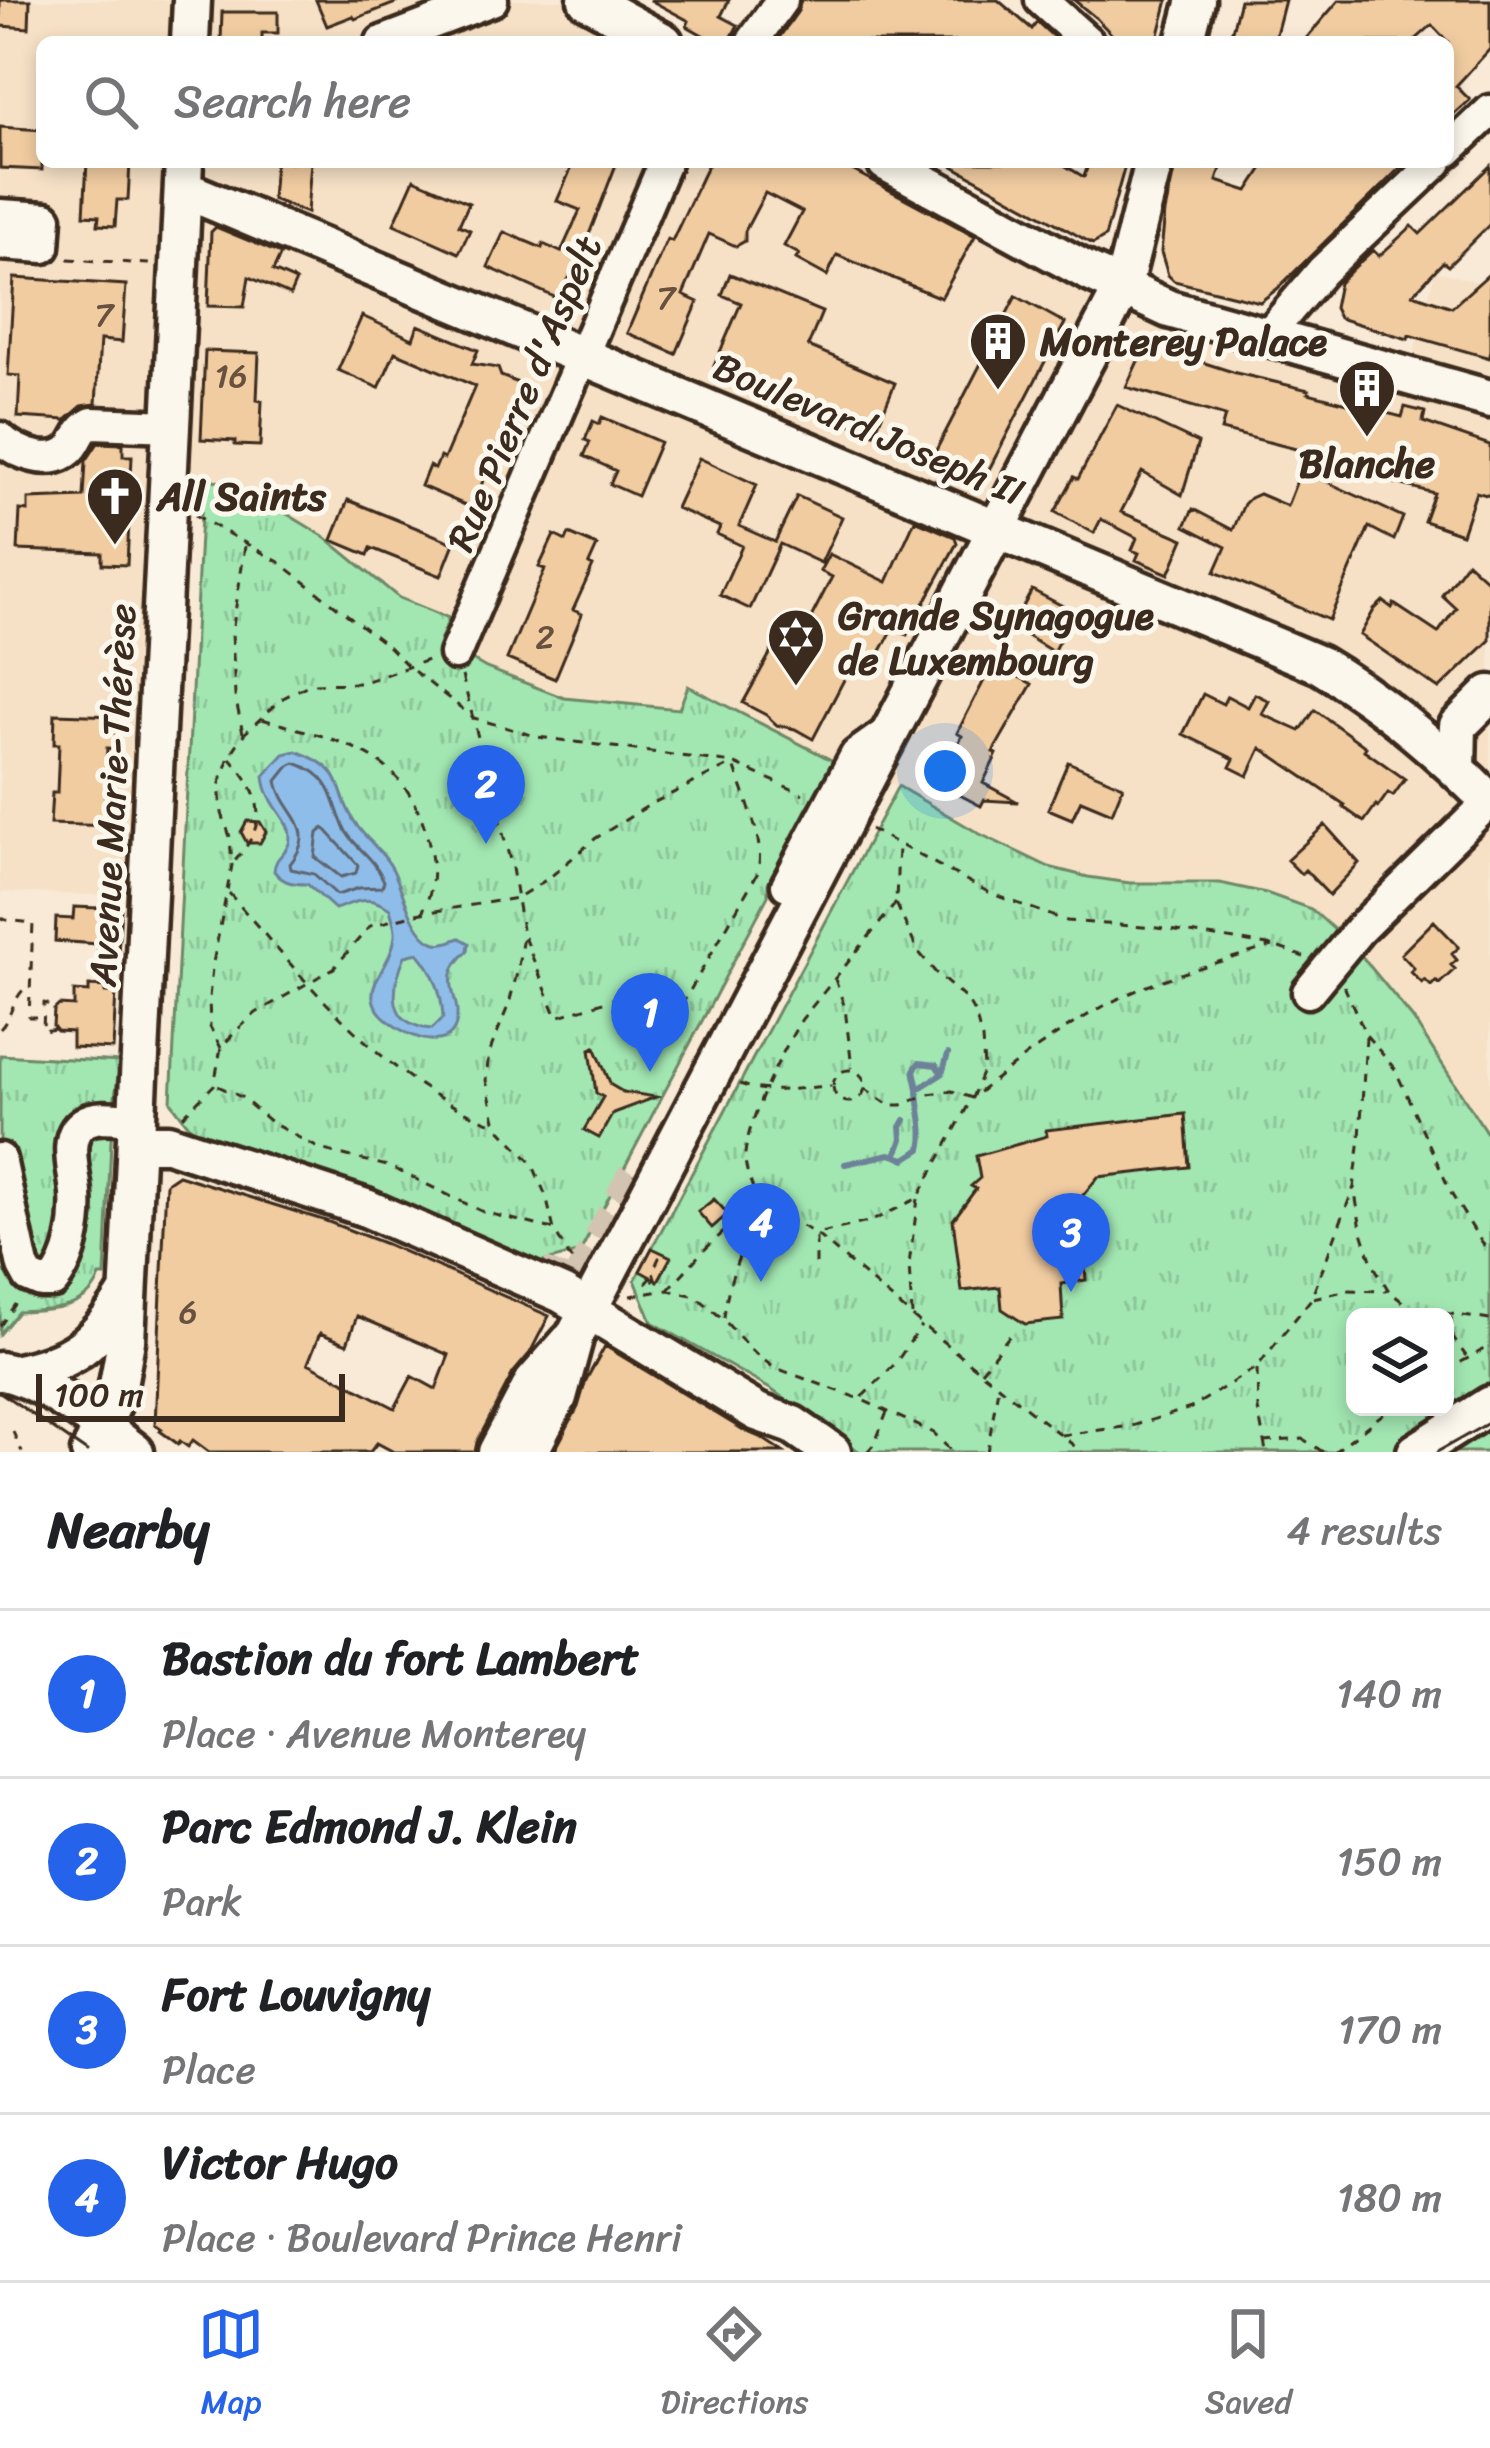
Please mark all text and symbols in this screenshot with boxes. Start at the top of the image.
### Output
search box [36,36,1454,168]
text: Search here [174,62,411,142]
icon: search [78,69,144,135]
street label: Rue Pierre d'Aspelt [426,224,622,562]
house number: 7 [657,269,678,327]
house number: 7 [95,286,116,344]
place label: Monterey Palace [1039,307,1327,376]
building icon: Monterey Palace [967,310,1029,392]
street label: Boulevard Joseph II [702,332,1036,526]
house number: 16 [215,347,247,405]
building icon: Blanche [1336,357,1398,439]
place label: Blanche [1299,429,1435,498]
place label: All Saints [155,462,327,531]
church icon: All Saints [84,465,146,547]
place label: Grande Synagogue de Luxembourg [838,581,1154,695]
street label: Avenue Marie-Thérèse [67,602,156,989]
synagogue icon: Grande Synagogue de Luxembourg [765,606,827,688]
house number: 2 [535,608,555,666]
your location [915,741,975,801]
pin: 2 [447,745,525,844]
pin: 1 [611,973,689,1072]
pin: 4 [722,1183,800,1282]
pin: 3 [1032,1193,1110,1292]
house number: 6 [179,1283,197,1341]
map controls [1346,1308,1454,1416]
button: layers [1346,1308,1454,1416]
text: 100 m [54,1366,144,1424]
scale bar [36,1368,345,1421]
text: Nearby [48,1485,209,1575]
text: 4 results [1287,1496,1442,1565]
text: Bastion du fort Lambert [162,1619,639,1699]
text: 1 [79,1659,95,1728]
text: 140 m [1336,1659,1442,1728]
text: Place · Avenue Monterey [162,1699,586,1768]
text: Parc Edmond J. Klein [162,1787,577,1867]
text: 2 [76,1827,98,1896]
text: 150 m [1337,1827,1442,1896]
text: Park [162,1867,242,1936]
text: Fort Louvigny [162,1955,430,2035]
text: 3 [76,1995,98,2064]
text: 170 m [1338,1995,1442,2064]
text: Place [162,2035,256,2104]
text: Victor Hugo [162,2123,398,2203]
text: 4 [75,2163,99,2232]
text: 180 m [1337,2163,1442,2232]
text: Place · Boulevard Prince Henri [162,2203,682,2272]
tab: Map [198,2301,264,2431]
tab: Directions [661,2301,808,2431]
tab: Saved [1205,2301,1292,2431]

